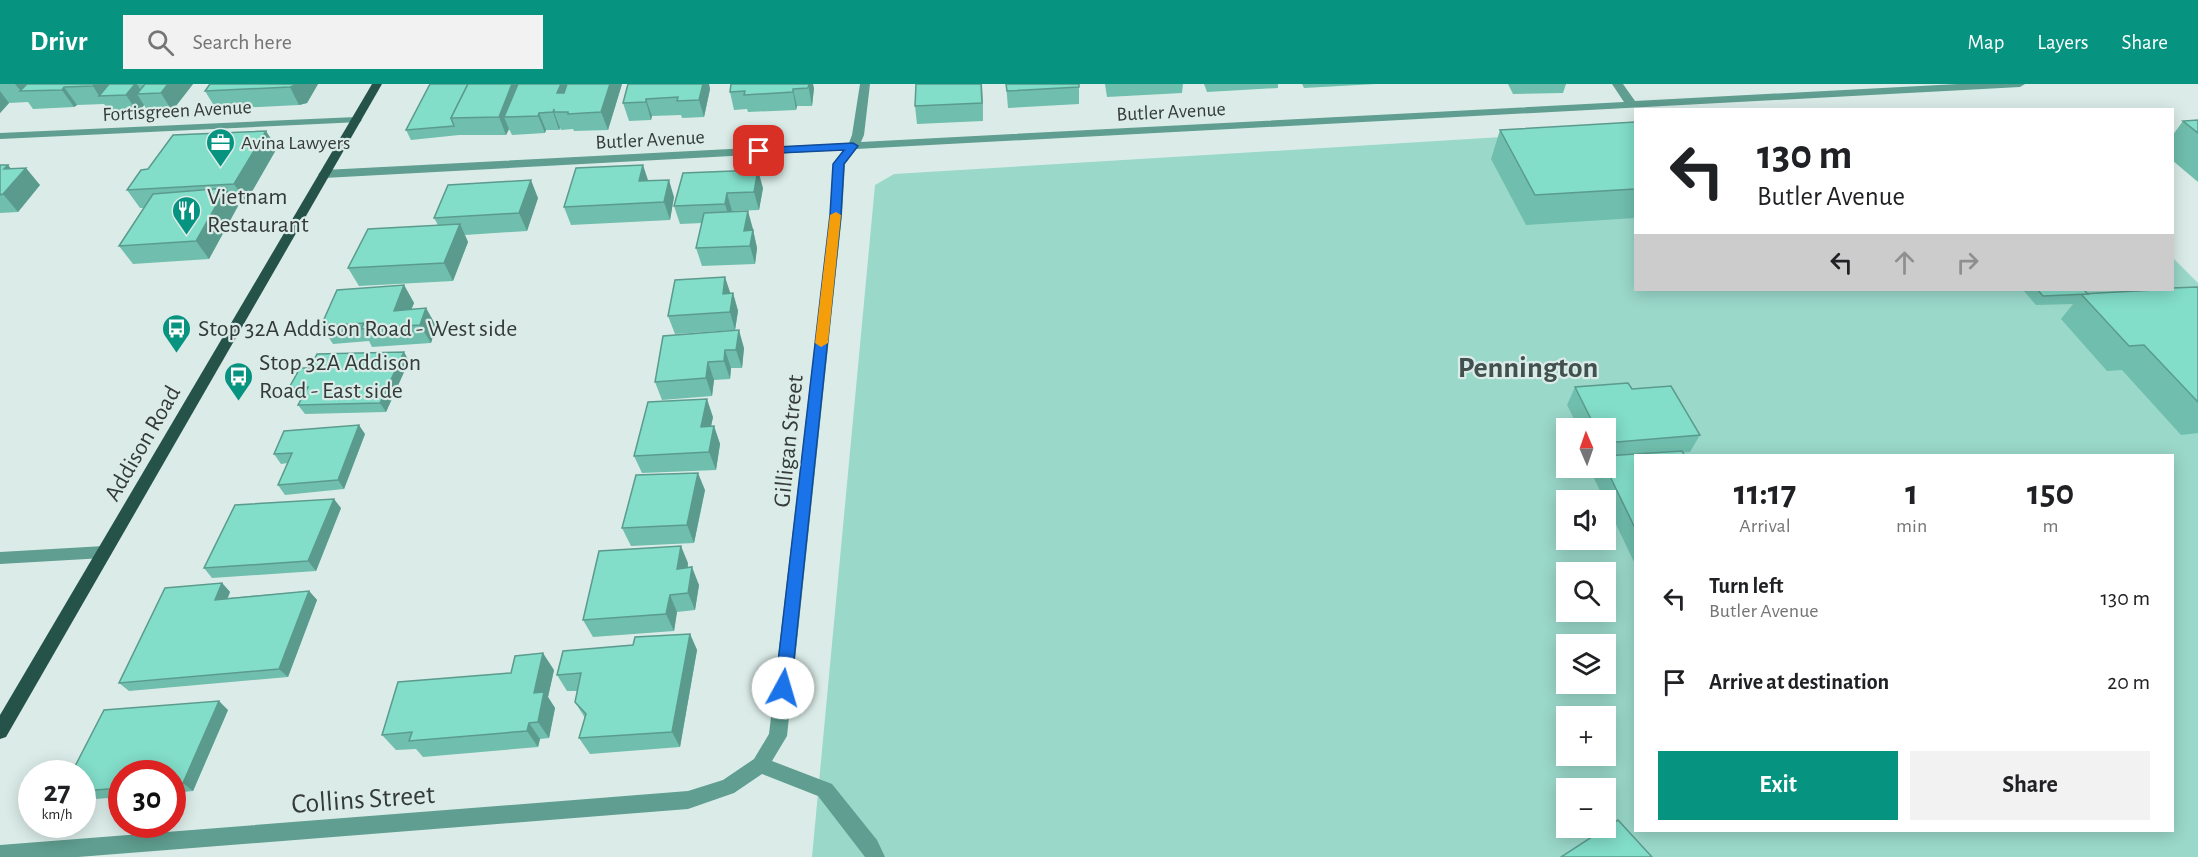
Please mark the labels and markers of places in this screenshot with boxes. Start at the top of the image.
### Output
pin [733,125,784,176]
office icon: Avina Lawyers [204,126,236,168]
place label: Avina Lawyers [241,133,350,153]
place label: Vietnam Restaurant [207,185,309,237]
restaurant icon: Vietnam Restaurant [170,194,202,236]
bus stop icon: Stop 32A Addison Road - West side [161,312,193,354]
place label: Stop 32A Addison Road - West side [198,317,517,341]
place label: Stop 32A Addison Road - East side [259,351,421,403]
bus stop icon: Stop 32A Addison Road - East side [222,360,254,402]

